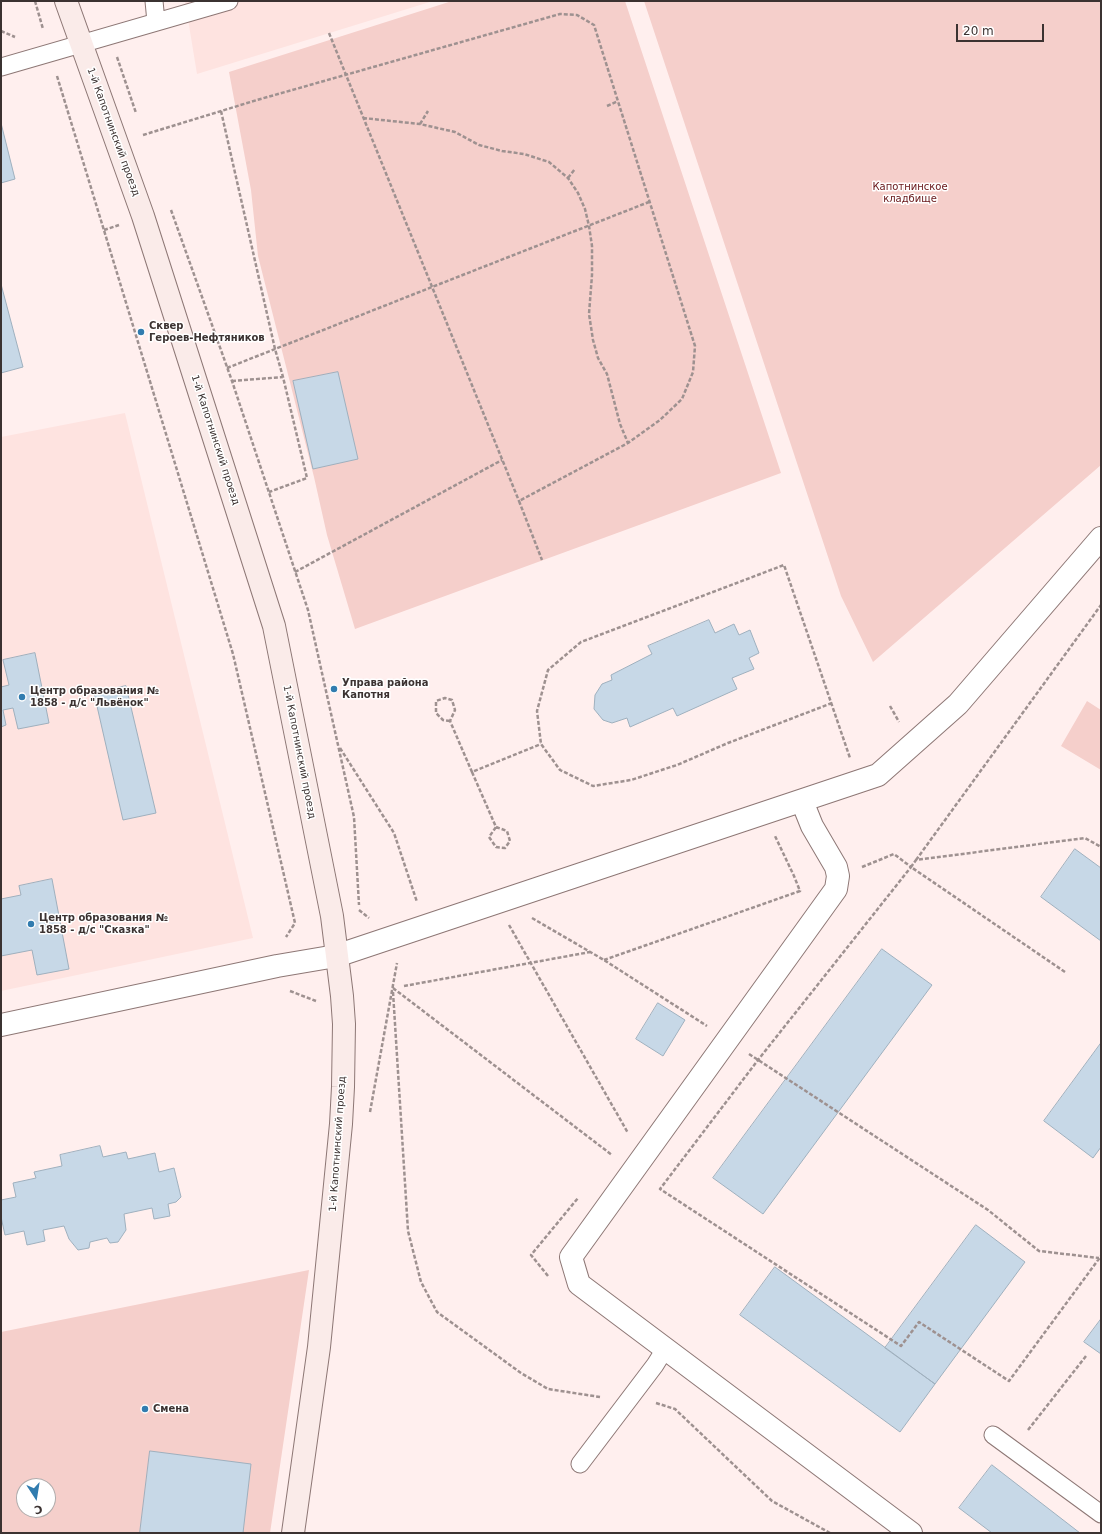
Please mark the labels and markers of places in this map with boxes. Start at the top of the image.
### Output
place label: Сквер Героев-Нефтяников [149,320,265,344]
marker: Сквер Героев-Нефтяников [136,327,146,337]
place label: Управа района Капотня [342,677,429,700]
marker: Управа района Капотня [329,684,339,694]
place label: Центр образования № 1858 - д/с "Львёнок" [30,685,159,708]
marker: Центр образования № 1858 - д/с "Львёнок" [17,692,27,702]
place label: Центр образования № 1858 - д/с "Сказка" [39,912,168,936]
marker: Центр образования № 1858 - д/с "Сказка" [26,919,36,929]
place label: Смена [153,1403,189,1415]
marker: Смена [140,1404,150,1414]

